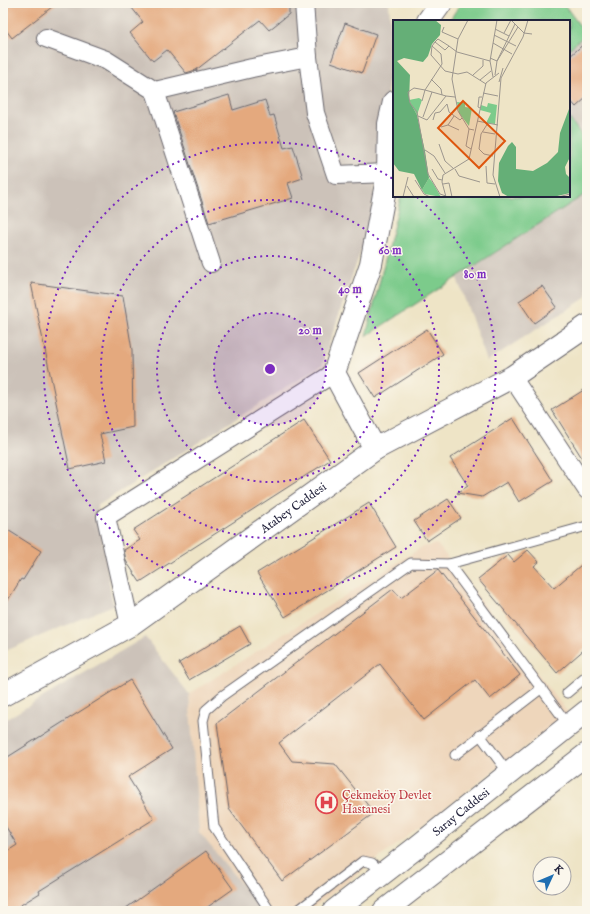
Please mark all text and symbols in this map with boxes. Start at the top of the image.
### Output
inset map [393,20,570,197]
text: 60 m [379,243,402,258]
text: 80 m [464,267,487,282]
text: 40 m [338,282,363,297]
text: 20 m [298,323,322,338]
centre of rings [263,362,277,376]
street label: Atabey Caddesi [257,479,329,537]
street label: Saray Caddesi [430,785,493,840]
place label: Çekmeköy Devlet Hastanesi [342,788,432,817]
hospital icon: Çekmeköy Devlet Hastanesi [314,789,340,815]
north arrow [532,856,572,896]
text: K [551,862,567,878]

